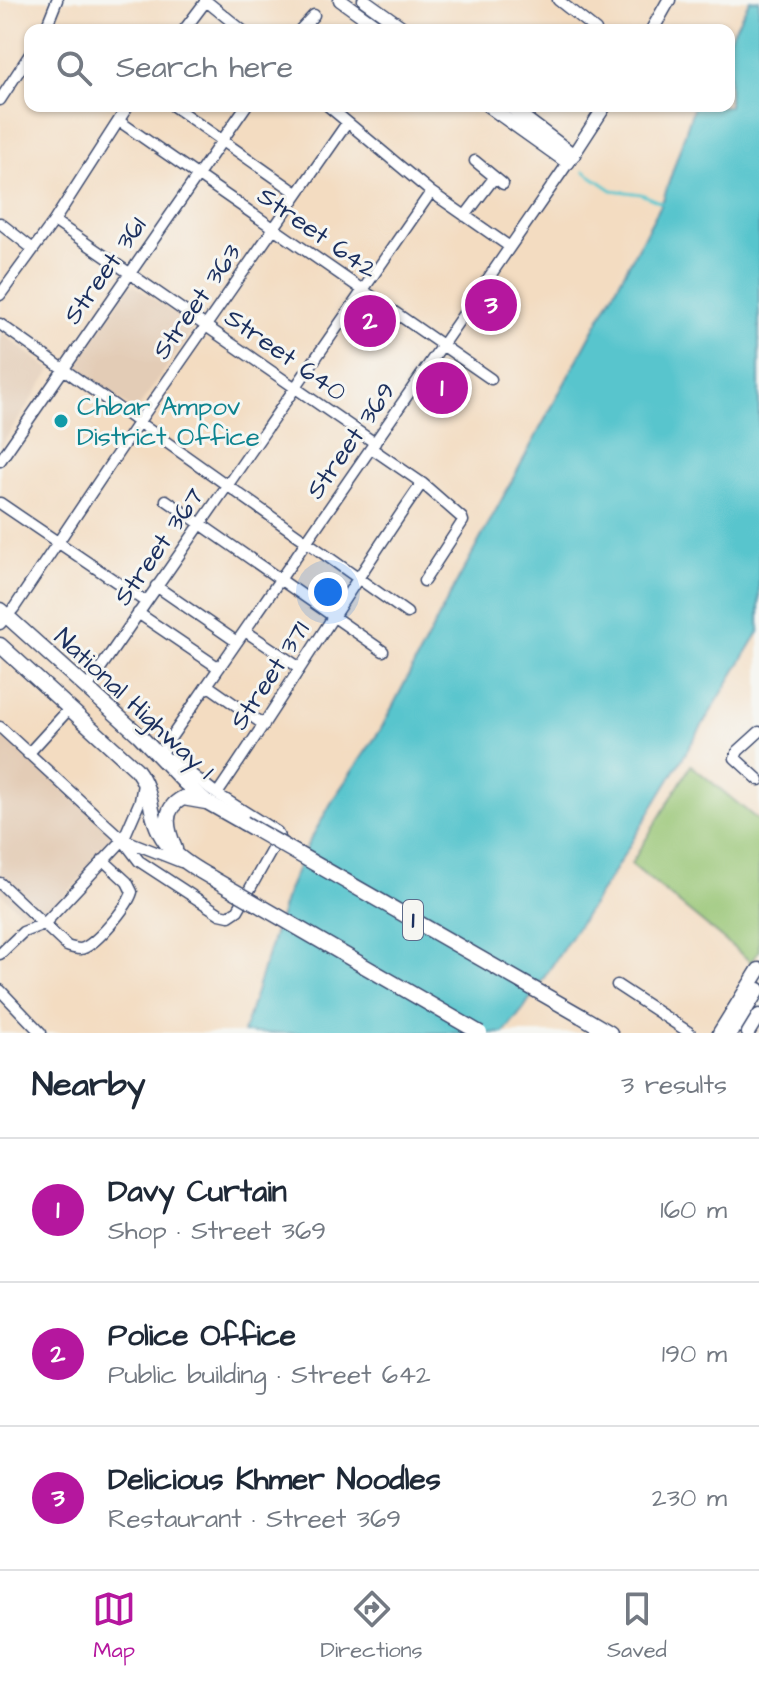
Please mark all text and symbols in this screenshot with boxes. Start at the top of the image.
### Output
search box [24,24,735,112]
icon: search [52,46,96,90]
text: Search here [116,47,293,89]
street label: Street 642 [250,178,385,288]
street label: Street 361 [55,210,155,331]
street label: Street 363 [144,237,250,367]
pin: 3 [465,275,517,335]
pin: 2 [344,291,396,351]
street label: Street 640 [217,300,354,410]
pin: 1 [416,358,468,418]
street label: Street 369 [297,375,404,506]
place label: Chbar Ampov District Office [77,389,260,455]
marker: Chbar Ampov District Office [52,412,70,430]
street label: Street 367 [105,480,213,613]
your location [308,572,348,612]
street label: Street 371 [221,614,318,737]
street label: National Highway 1 [45,620,222,789]
road number: 1 [403,900,423,940]
text: Nearby [32,1061,146,1109]
text: 3 results [621,1067,727,1103]
text: Davy Curtain [108,1171,287,1213]
text: 1 [56,1192,60,1228]
text: 160 m [660,1192,727,1228]
text: Shop · Street 369 [108,1213,326,1249]
text: Police Office [108,1315,296,1357]
text: 2 [51,1336,65,1372]
text: 190 m [662,1336,727,1372]
text: Public building · Street 642 [108,1357,431,1393]
text: Delicious Khmer Noodles [108,1459,441,1501]
text: 3 [51,1480,65,1516]
text: 230 m [652,1480,727,1516]
text: Restaurant · Street 369 [108,1501,401,1537]
tab: Map [92,1587,136,1666]
tab: Directions [320,1587,423,1666]
tab: Saved [607,1587,667,1666]

